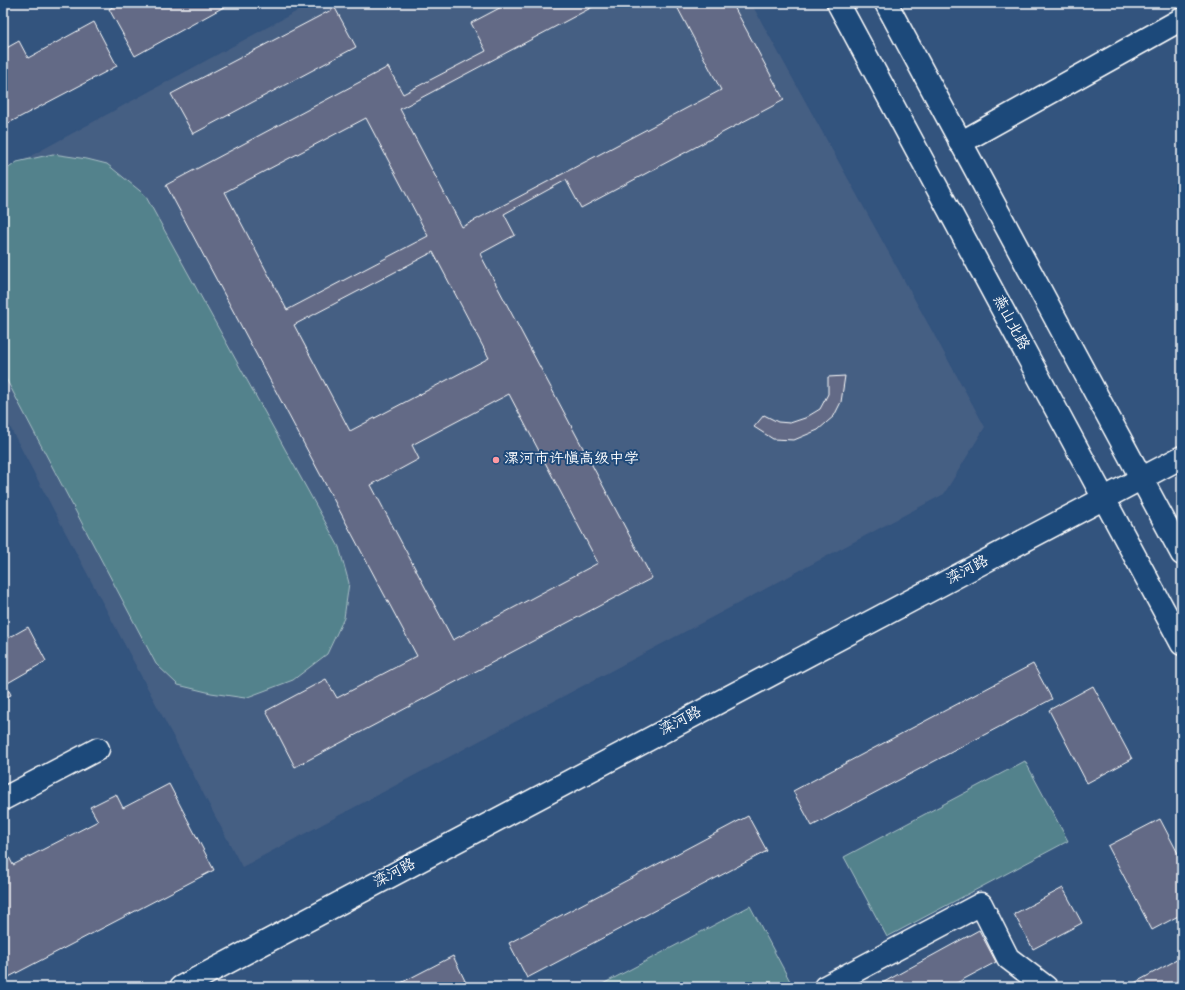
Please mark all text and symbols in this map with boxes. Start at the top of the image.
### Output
street label: 燕山北路 [986,291,1034,355]
place label: 漯河市许慎高级中学 [504,449,639,471]
marker: 漯河市许慎高级中学 [491,455,501,465]
street label: 滦河路 [943,551,993,591]
street label: 滦河路 [656,702,706,742]
street label: 滦河路 [370,854,420,894]

